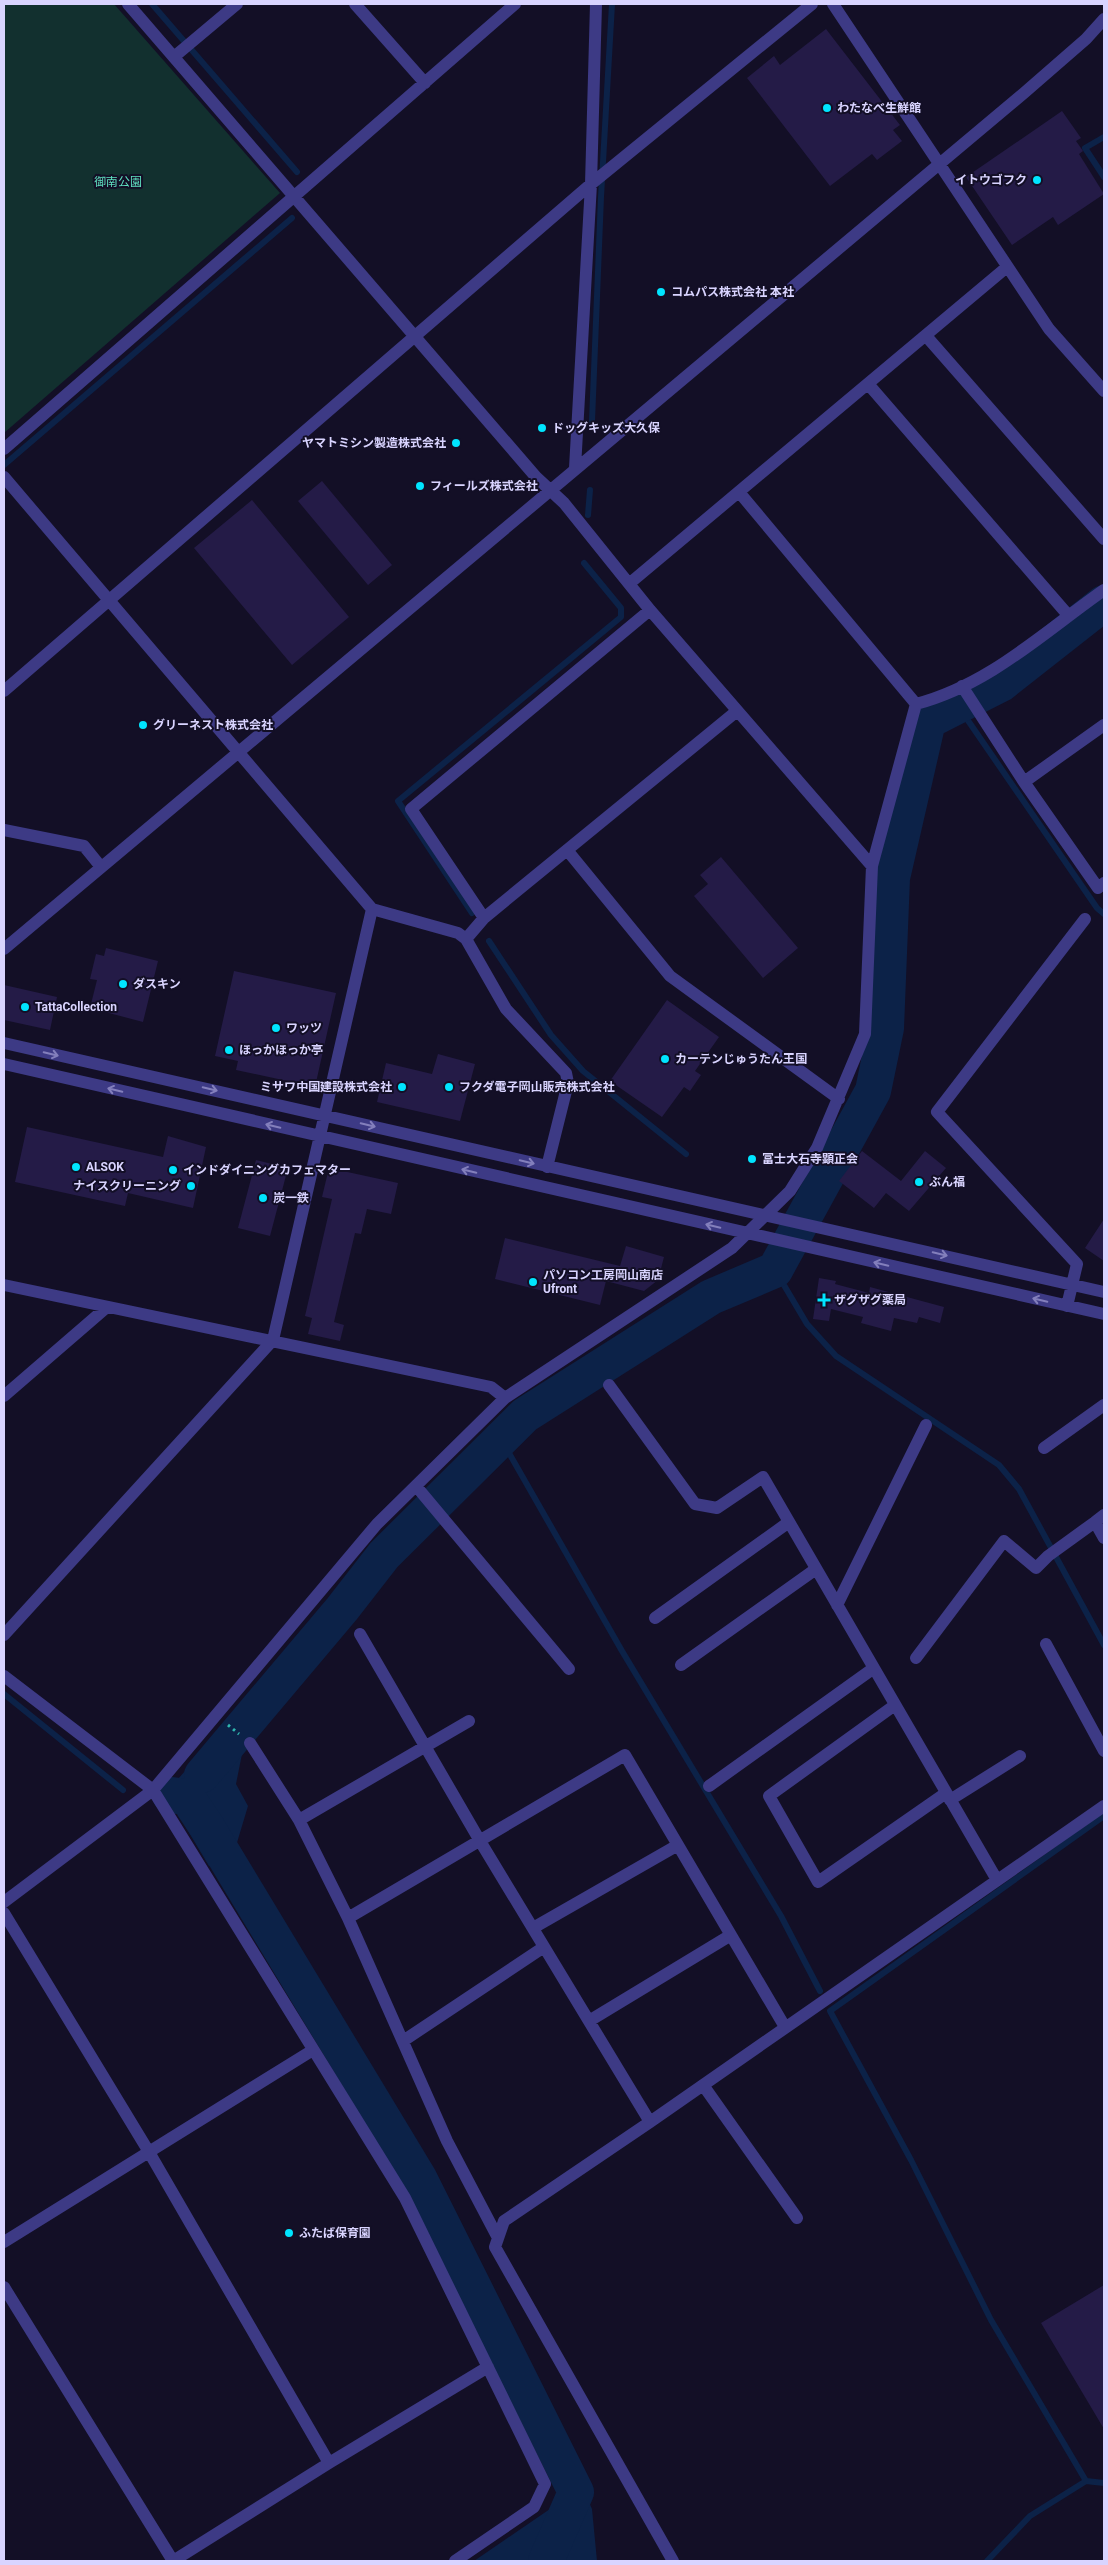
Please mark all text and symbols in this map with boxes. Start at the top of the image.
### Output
place label: わたなべ生鮮館 [837,101,921,115]
marker: わたなべ生鮮館 [821,102,833,114]
place label: イトウゴフク [955,173,1027,187]
marker: イトウゴフク [1031,174,1043,186]
park label: 御南公園 [94,175,142,189]
place label: コムパス株式会社 本社 [671,285,794,299]
marker: コムパス株式会社 本社 [655,286,667,298]
place label: ドッグキッズ大久保 [552,421,660,435]
marker: ドッグキッズ大久保 [536,422,548,434]
place label: ヤマトミシン製造株式会社 [302,436,446,450]
marker: ヤマトミシン製造株式会社 [450,437,462,449]
place label: フィールズ株式会社 [430,479,538,493]
marker: フィールズ株式会社 [414,480,426,492]
place label: グリーネスト株式会社 [153,718,273,732]
marker: グリーネスト株式会社 [137,719,149,731]
place label: ダスキン [133,977,181,991]
marker: ダスキン [117,978,129,990]
place label: TattaCollection [35,1000,117,1014]
marker: TattaCollection [19,1001,31,1013]
place label: ワッツ [286,1021,322,1035]
marker: ワッツ [270,1022,282,1034]
place label: ほっかほっか亭 [239,1043,323,1057]
marker: ほっかほっか亭 [223,1044,235,1056]
one-way arrow [43,1050,59,1059]
place label: カーテンじゅうたん王国 [675,1052,807,1066]
marker: カーテンじゅうたん王国 [659,1053,671,1065]
place label: ミサワ中国建設株式会社 [260,1080,392,1094]
place label: フクダ電子岡山販売株式会社 [459,1080,615,1094]
marker: ミサワ中国建設株式会社 [396,1081,408,1093]
marker: フクダ電子岡山販売株式会社 [443,1081,455,1093]
one-way arrow [107,1085,123,1094]
one-way arrow [201,1085,217,1094]
one-way arrow [265,1121,281,1130]
one-way arrow [360,1121,376,1130]
place label: 冨士大石寺顕正会 [762,1152,858,1166]
marker: 冨士大石寺顕正会 [746,1153,758,1165]
one-way arrow [518,1158,534,1167]
place label: ALSOK [86,1160,124,1174]
marker: ALSOK [70,1161,82,1173]
place label: インドダイニングカフェマター [183,1163,351,1177]
marker: インドダイニングカフェマター [167,1164,179,1176]
one-way arrow [462,1166,478,1175]
place label: ぶん福 [929,1175,965,1189]
marker: ぶん福 [913,1176,925,1188]
place label: ナイスクリーニング [73,1179,181,1193]
marker: ナイスクリーニング [185,1180,197,1192]
place label: 炭一鉄 [273,1191,309,1205]
marker: 炭一鉄 [257,1192,269,1204]
one-way arrow [705,1221,721,1230]
one-way arrow [932,1250,948,1260]
one-way arrow [874,1259,890,1268]
place label: パソコン工房岡山南店 Ufront [543,1268,663,1296]
marker: パソコン工房岡山南店 Ufront [527,1276,539,1288]
place label: ザグザグ薬局 [834,1293,906,1307]
marker: ザグザグ薬局 [818,1294,830,1306]
one-way arrow [1032,1295,1048,1304]
place label: ふたば保育園 [299,2226,371,2240]
marker: ふたば保育園 [283,2227,295,2239]

